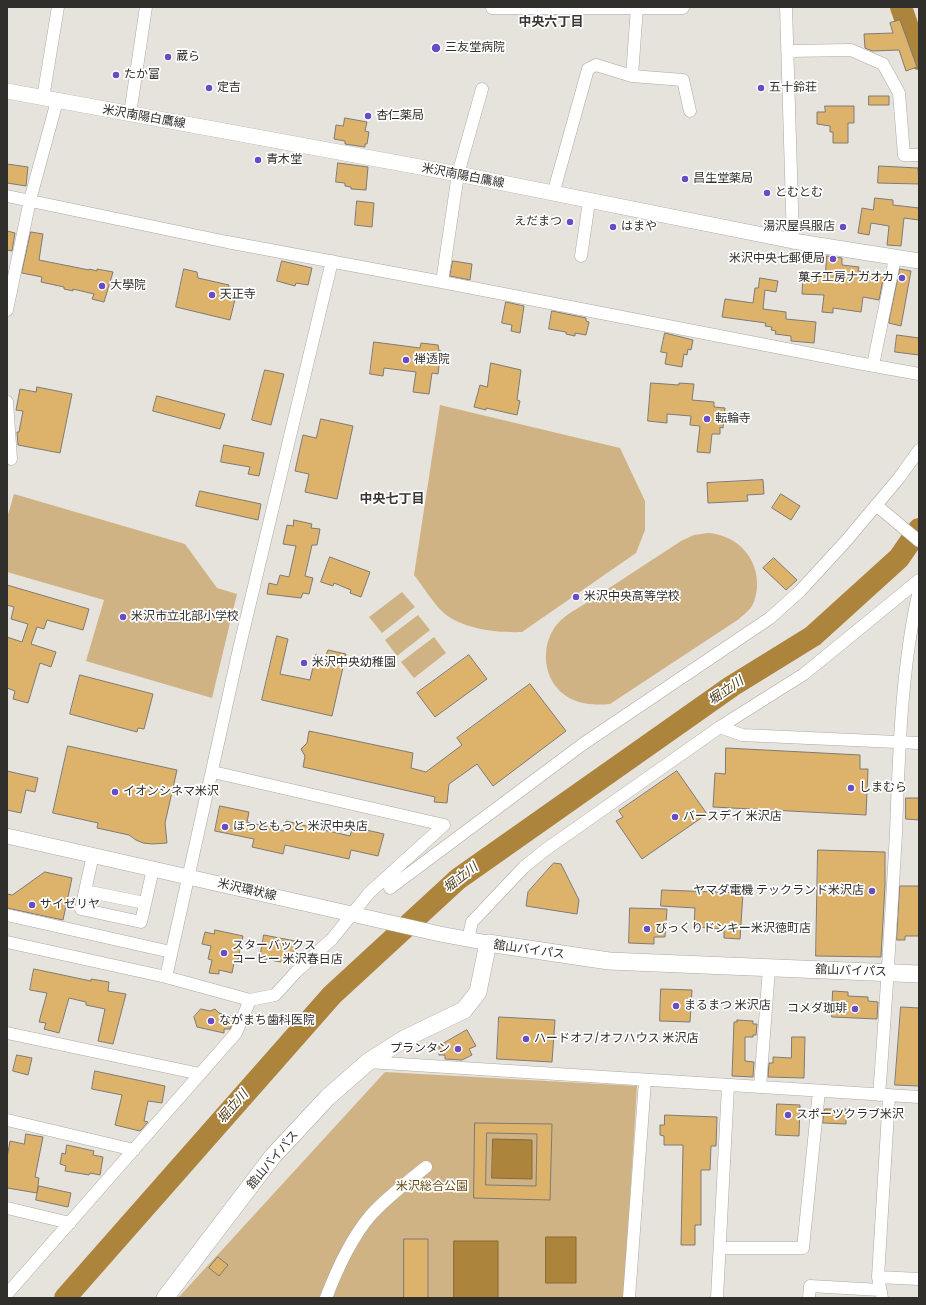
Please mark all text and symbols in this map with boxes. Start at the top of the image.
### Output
district label: 中央六丁目 [519,14,583,30]
place label: 三友堂病院 [445,41,505,55]
marker: 三友堂病院 [430,42,442,54]
place label: 蔵ら [176,50,200,64]
marker: 蔵ら [163,52,173,62]
place label: たか富 [124,68,160,82]
marker: たか富 [111,70,121,80]
place label: 定吉 [217,81,241,95]
place label: 五十鈴荘 [769,81,817,95]
marker: 定吉 [204,83,214,93]
marker: 五十鈴荘 [756,83,766,93]
street label: 米沢南陽白鷹線 [101,103,187,131]
place label: 杏仁薬局 [376,109,424,123]
marker: 杏仁薬局 [363,111,373,121]
place label: 青木堂 [266,153,302,167]
marker: 青木堂 [253,155,263,165]
street label: 米沢南陽白鷹線 [420,161,506,191]
place label: 昌生堂薬局 [693,172,753,186]
marker: 昌生堂薬局 [680,174,690,184]
place label: とむとむ [775,186,823,200]
marker: とむとむ [762,188,772,198]
place label: えだまつ [514,215,562,229]
marker: えだまつ [565,217,575,227]
place label: はまや [621,220,657,234]
place label: 湯沢屋呉服店 [763,220,835,234]
marker: はまや [608,222,618,232]
marker: 湯沢屋呉服店 [838,222,848,232]
place label: 米沢中央七郵便局 [729,252,825,266]
marker: 米沢中央七郵便局 [828,254,838,264]
place label: 菓子工房ナガオカ [798,271,894,285]
marker: 菓子工房ナガオカ [897,273,907,283]
place label: 大學院 [110,279,146,293]
marker: 大學院 [97,281,107,291]
place label: 天正寺 [220,288,256,302]
marker: 天正寺 [207,290,217,300]
place label: 禅透院 [414,353,450,367]
marker: 禅透院 [401,355,411,365]
place label: 転輪寺 [715,412,751,426]
marker: 転輪寺 [702,414,712,424]
district label: 中央七丁目 [360,491,424,507]
place label: 米沢中央高等学校 [584,590,680,604]
marker: 米沢中央高等学校 [571,592,581,602]
place label: 米沢市立北部小学校 [131,610,239,624]
marker: 米沢市立北部小学校 [118,612,128,622]
place label: 米沢中央幼稚園 [312,656,396,670]
marker: 米沢中央幼稚園 [299,658,309,668]
water label: 堀立川 [705,674,747,708]
place label: しまむら [859,781,907,795]
marker: しまむら [846,783,856,793]
place label: イオンシネマ米沢 [123,785,219,799]
marker: イオンシネマ米沢 [110,787,120,797]
place label: バースデイ 米沢店 [683,810,782,824]
marker: バースデイ 米沢店 [670,812,680,822]
place label: ほっともっと 米沢中央店 [233,820,368,834]
marker: ほっともっと 米沢中央店 [220,822,230,832]
water label: 堀立川 [441,860,481,896]
street label: 米沢環状線 [216,876,278,904]
place label: ヤマダ電機 テックランド米沢店 [693,884,864,898]
marker: ヤマダ電機 テックランド米沢店 [867,886,877,896]
place label: サイゼリヤ [40,898,100,912]
marker: サイゼリヤ [27,900,37,910]
place label: びっくりドンキー米沢徳町店 [655,922,811,936]
marker: びっくりドンキー米沢徳町店 [642,924,652,934]
street label: 舘山バイパス [492,938,566,962]
place label: スターバックス コーヒー 米沢春日店 [232,939,343,967]
marker: スターバックス コーヒー 米沢春日店 [219,948,229,958]
street label: 舘山バイパス [815,963,887,979]
place label: まるまつ 米沢店 [684,999,771,1013]
marker: まるまつ 米沢店 [671,1001,681,1011]
place label: コメダ珈琲 [787,1002,847,1016]
marker: コメダ珈琲 [850,1004,860,1014]
place label: ながまち歯科医院 [219,1014,315,1028]
marker: ながまち歯科医院 [206,1016,216,1026]
place label: ハードオフ/オフハウス 米沢店 [534,1032,698,1046]
marker: ハードオフ/オフハウス 米沢店 [521,1034,531,1044]
place label: プランタン [390,1042,450,1056]
marker: プランタン [453,1044,463,1054]
water label: 堀立川 [214,1087,252,1127]
place label: スポーツクラブ米沢 [796,1108,904,1122]
marker: スポーツクラブ米沢 [783,1110,793,1120]
street label: 舘山バイパス [244,1128,302,1192]
park label: 米沢総合公園 [396,1180,468,1194]

